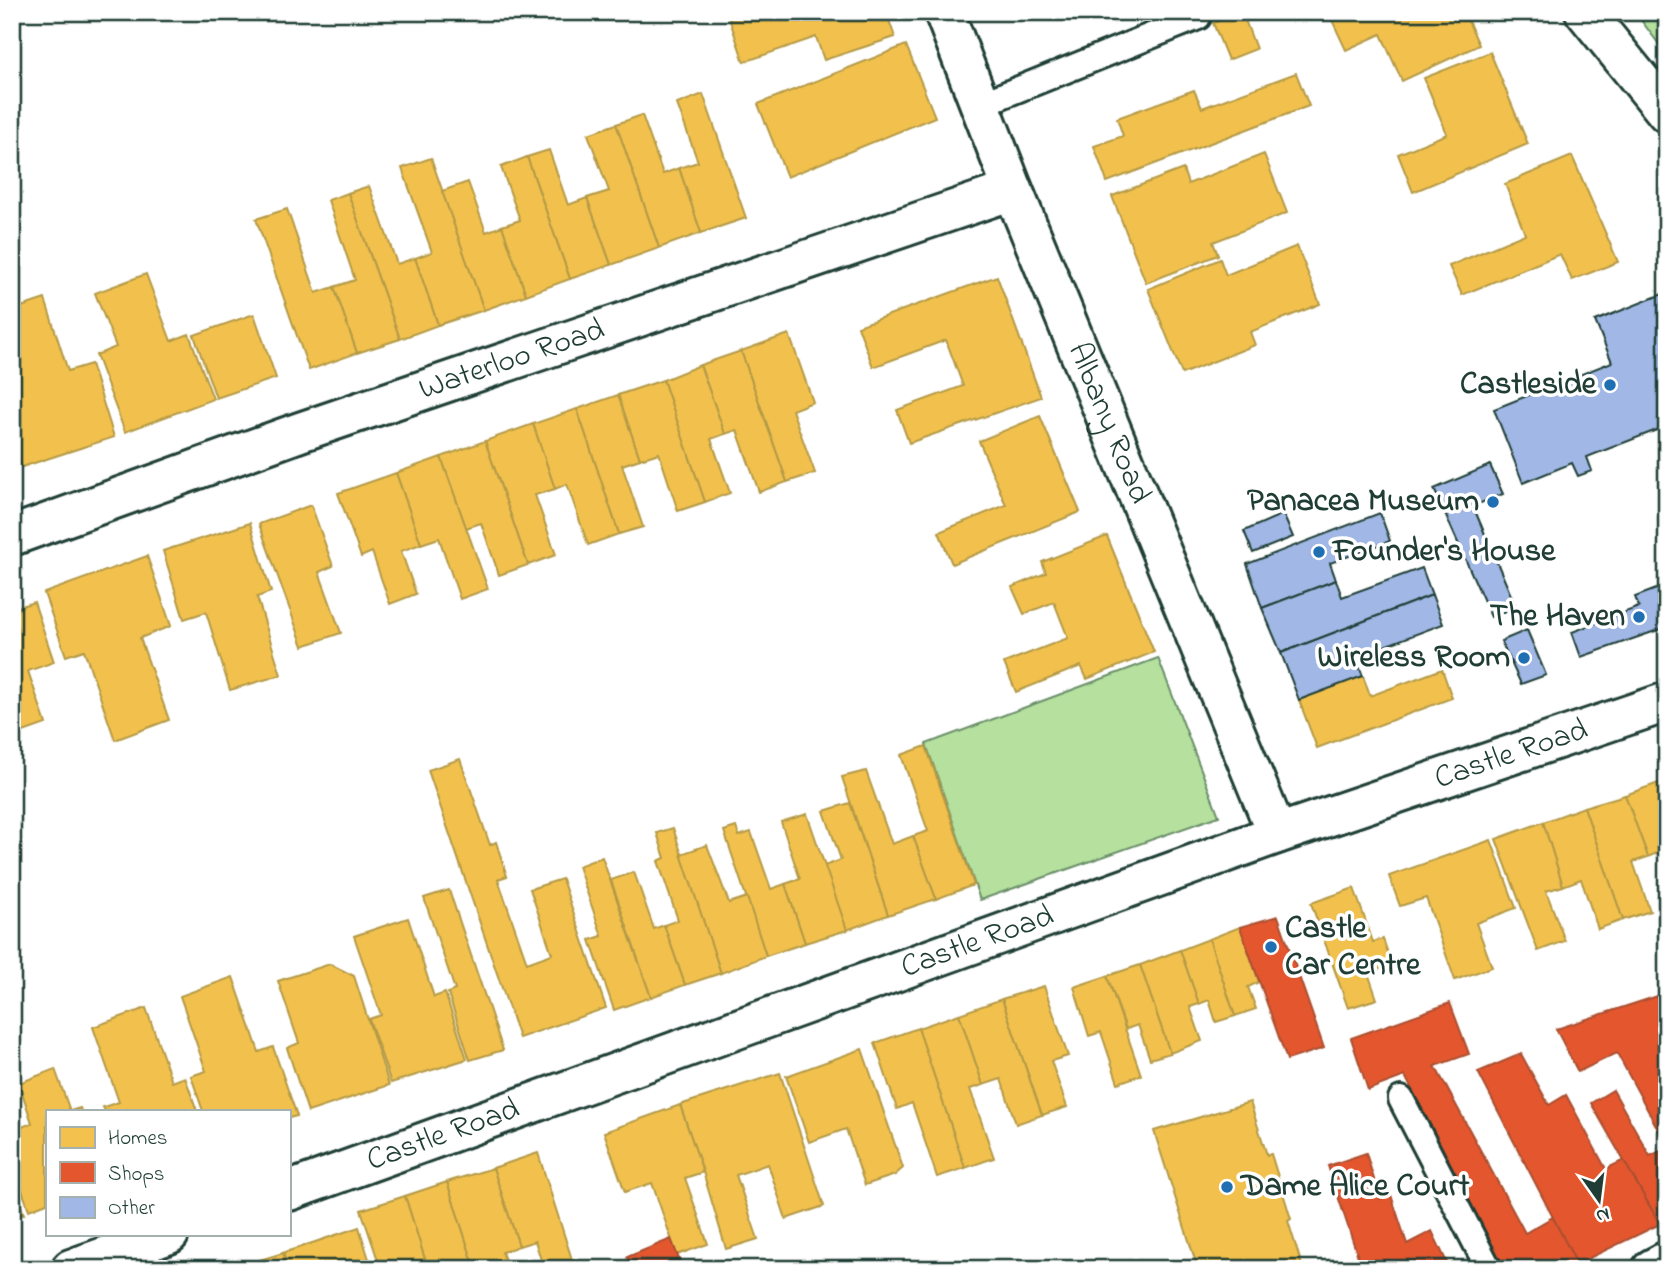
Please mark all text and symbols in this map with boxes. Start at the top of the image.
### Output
street label: Waterloo Road [413,307,611,413]
street label: Albany Road [1055,335,1163,511]
place label: Castleside [1460,362,1598,409]
marker: Castleside [1602,377,1618,393]
place label: Panacea Museum [1247,479,1479,526]
marker: Panacea Museum [1485,494,1501,510]
place label: Founder's House [1331,529,1557,576]
marker: Founder's House [1311,544,1327,560]
place label: The Haven [1490,594,1625,641]
marker: The Haven [1631,609,1647,625]
place label: Wireless Room [1317,635,1510,682]
marker: Wireless Room [1516,650,1532,666]
street label: Castle Road [1428,707,1594,802]
street label: Castle Road [895,893,1060,991]
place label: Castle Car Centre [1285,906,1422,990]
marker: Castle Car Centre [1263,939,1279,955]
street label: Castle Road [360,1086,526,1184]
legend [46,1110,290,1236]
text: Homes [108,1124,168,1154]
text: Shops [108,1160,165,1190]
place label: Dame Alice Court [1239,1164,1470,1211]
north arrow [1564,1166,1634,1236]
marker: Dame Alice Court [1219,1179,1235,1195]
text: Other [108,1194,155,1224]
text: N [1593,1199,1612,1229]

